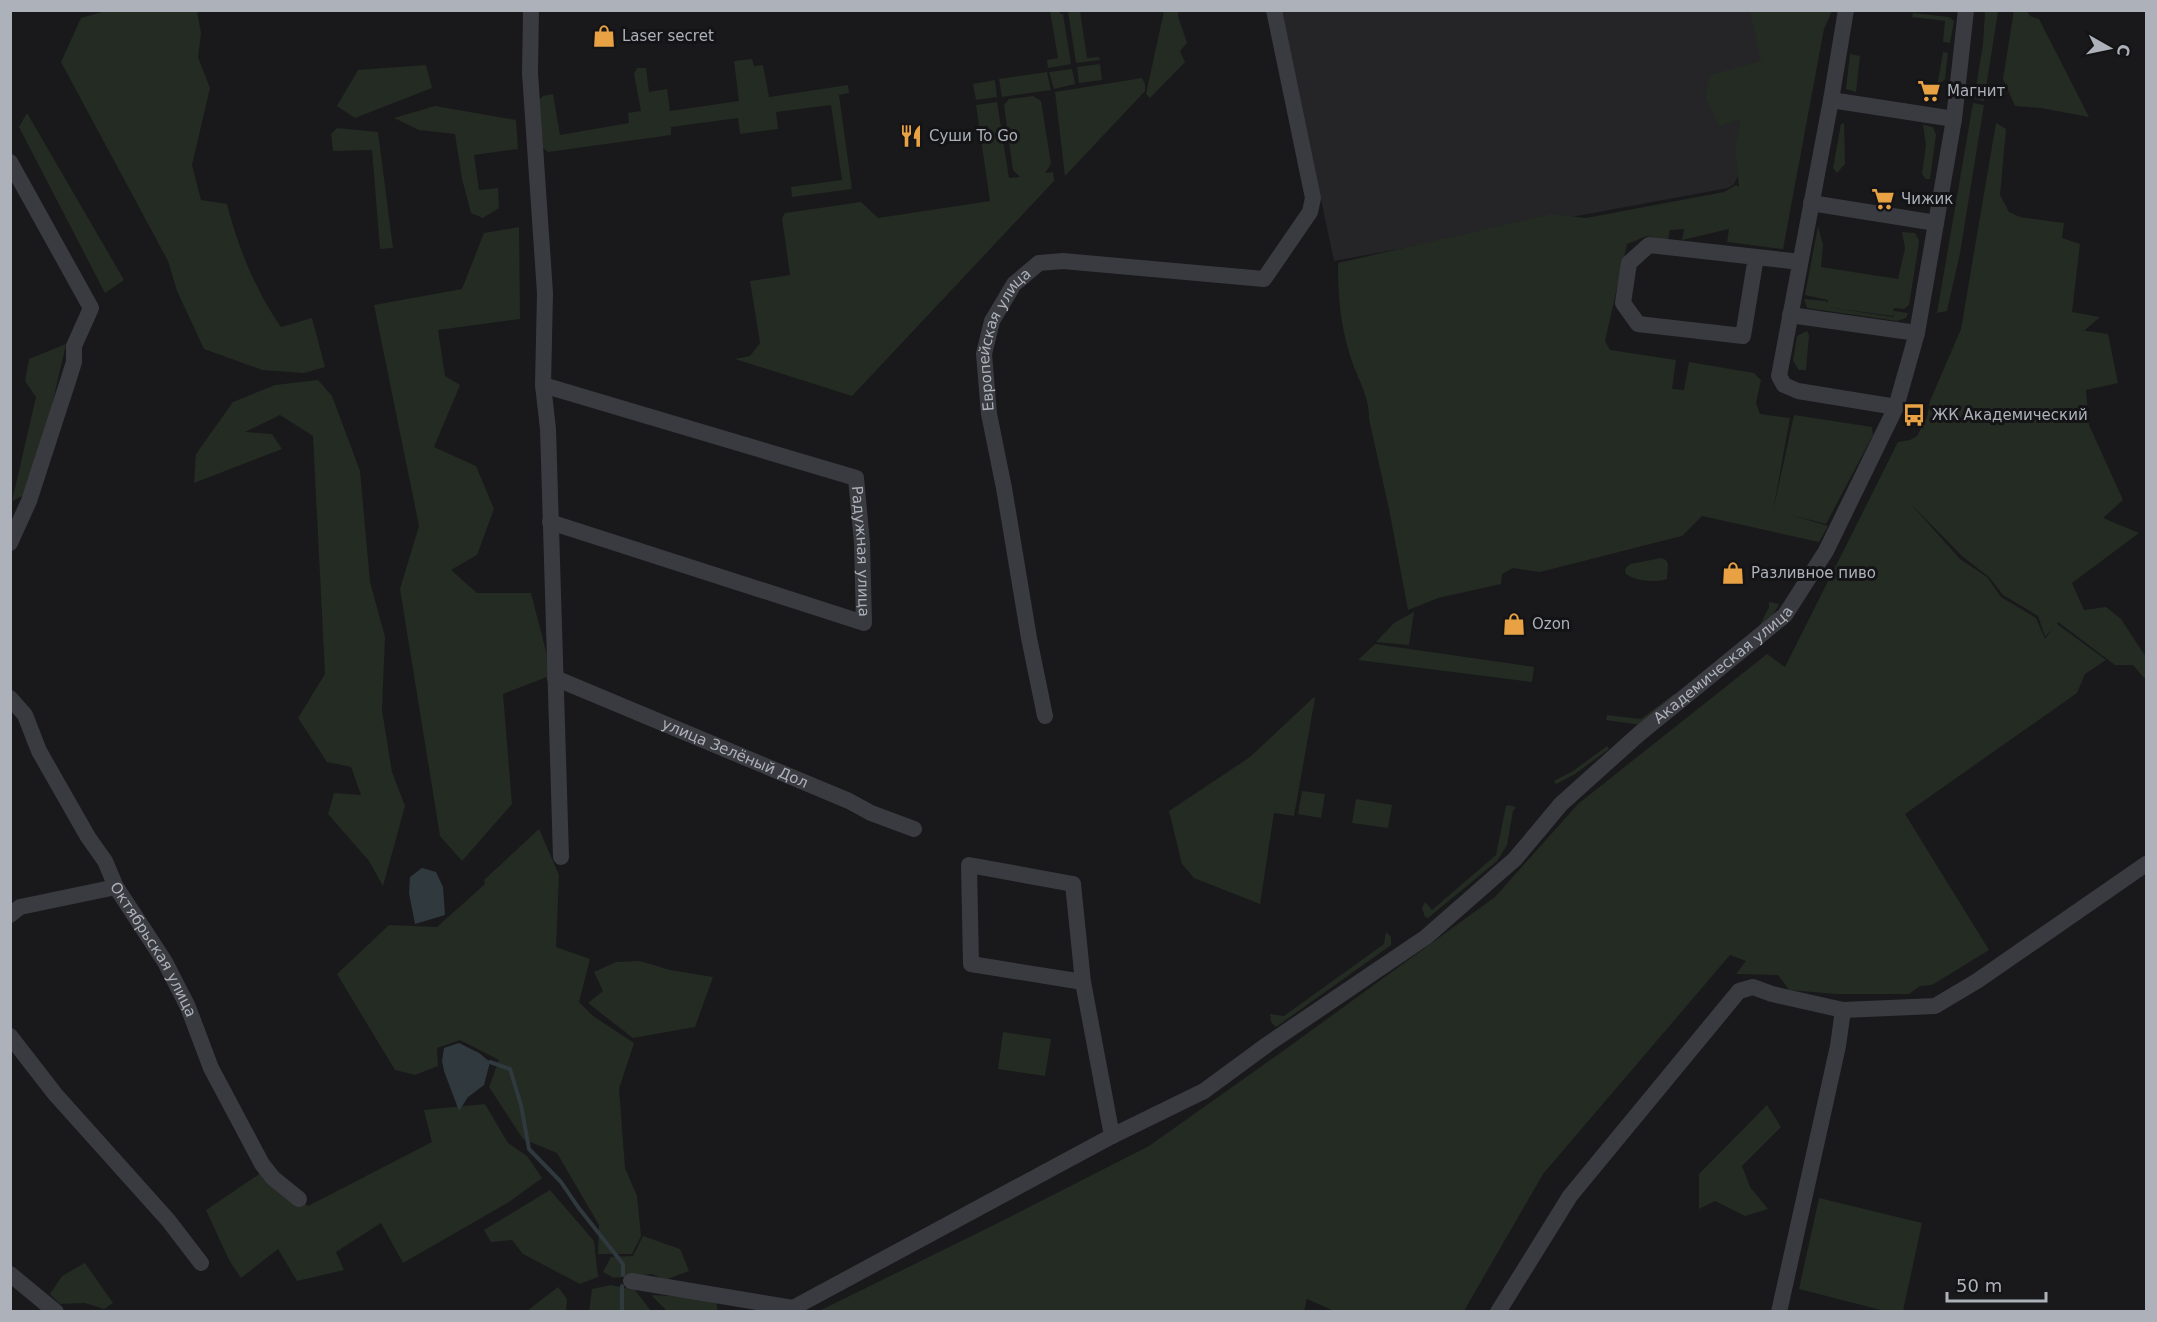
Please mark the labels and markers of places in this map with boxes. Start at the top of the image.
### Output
shop icon: Laser secret [591,23,617,49]
place label: Laser secret [622,27,714,45]
supermarket icon: Магнит [1916,78,1942,104]
place label: Магнит [1947,82,2006,100]
restaurant icon: Суши To Go [898,123,924,149]
place label: Суши To Go [929,127,1018,145]
supermarket icon: Чижик [1870,186,1896,212]
place label: Чижик [1901,190,1953,208]
bus stop icon: ЖК Академический [1901,402,1927,428]
place label: ЖК Академический [1932,406,2088,424]
shop icon: Разливное пиво [1720,560,1746,586]
place label: Разливное пиво [1751,564,1876,582]
shop icon: Ozon [1501,611,1527,637]
place label: Ozon [1532,615,1570,633]

